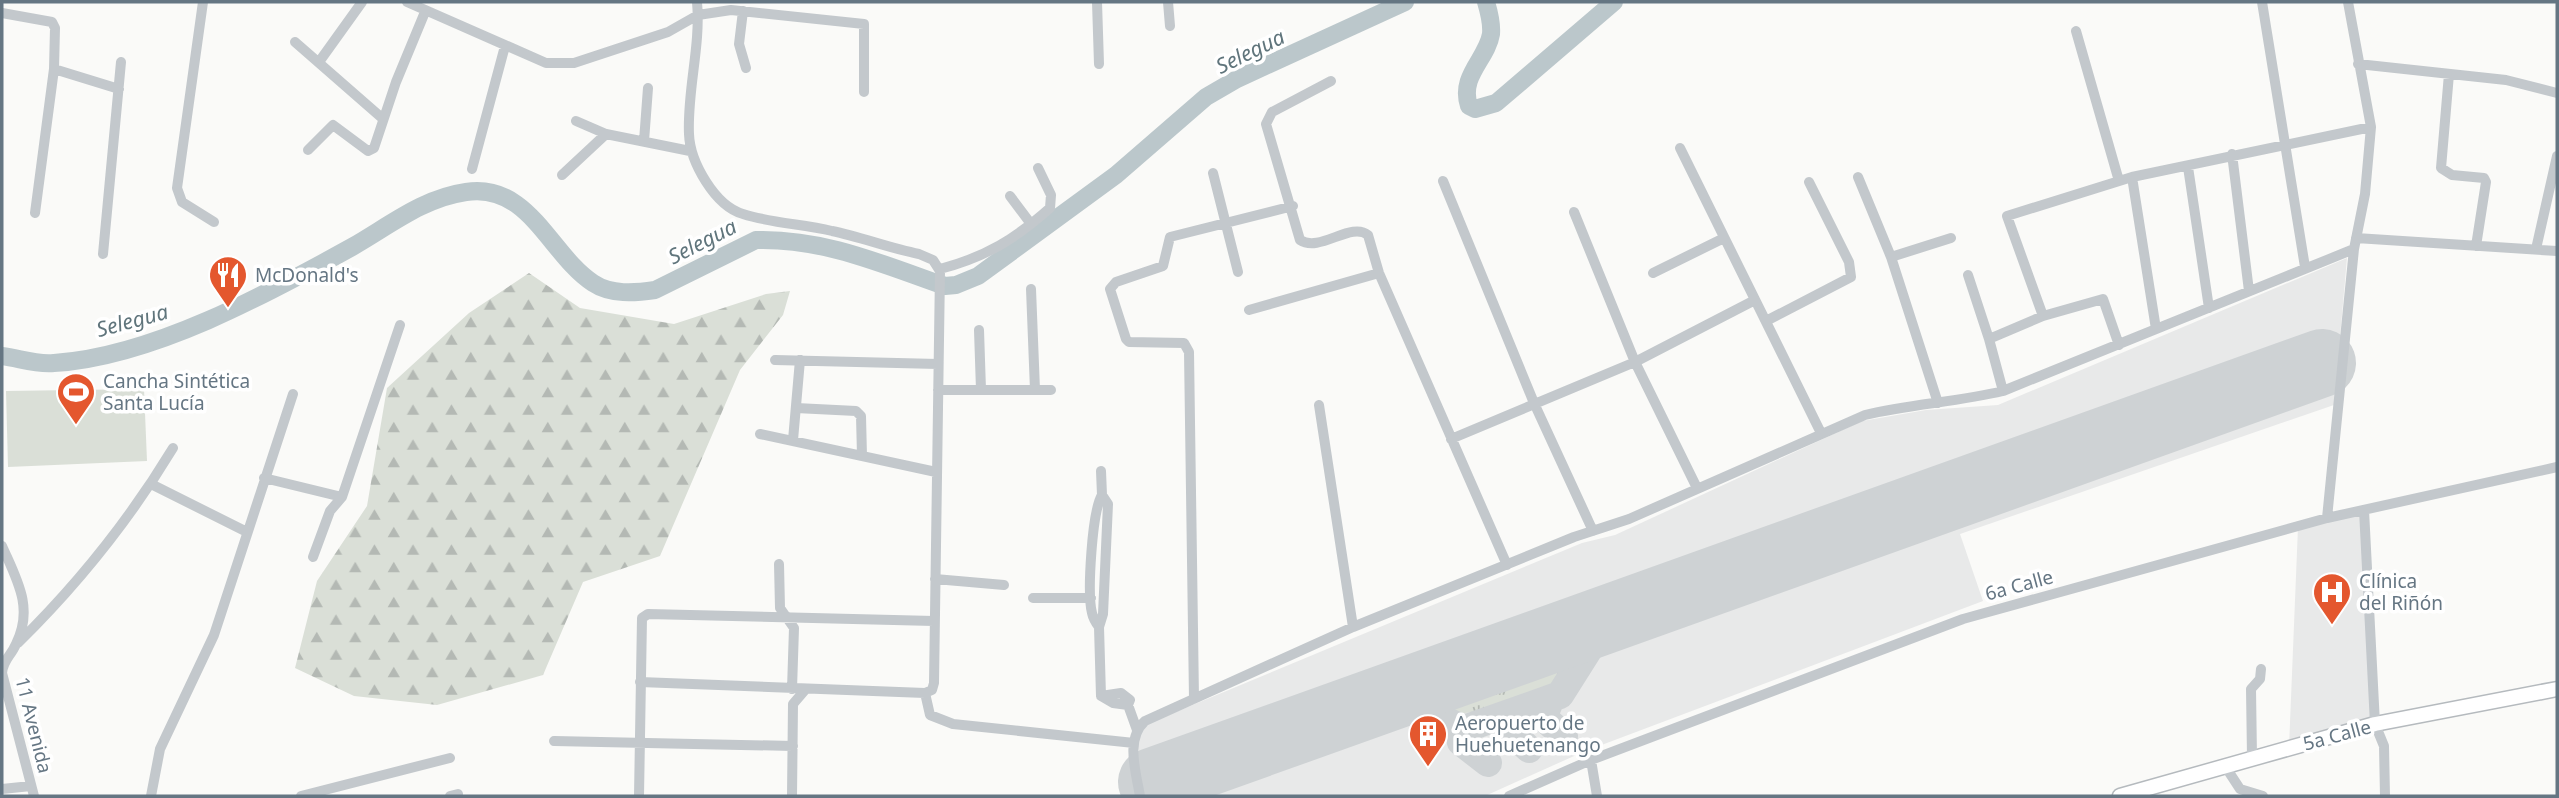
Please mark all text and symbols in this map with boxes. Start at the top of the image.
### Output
water label: Selegua [1211,22,1289,80]
water label: Selegua [663,212,741,270]
restaurant icon: McDonald's [207,254,249,309]
place label: McDonald's [255,262,359,288]
water label: Selegua [93,297,171,343]
place label: Cancha Sintética Santa Lucía [103,368,250,416]
sports icon: Cancha Sintética Santa Lucía [55,371,97,426]
street label: 6a Calle [1982,563,2056,607]
place label: Clínica del Riñón [2359,568,2443,616]
hospital icon: Clínica del Riñón [2311,571,2353,626]
street label: 11 Avenida [10,674,58,776]
place label: Aeropuerto de Huehuetenango [1455,710,1601,758]
building icon: Aeropuerto de Huehuetenango [1407,713,1449,768]
street label: 5a Calle [2300,713,2374,757]

